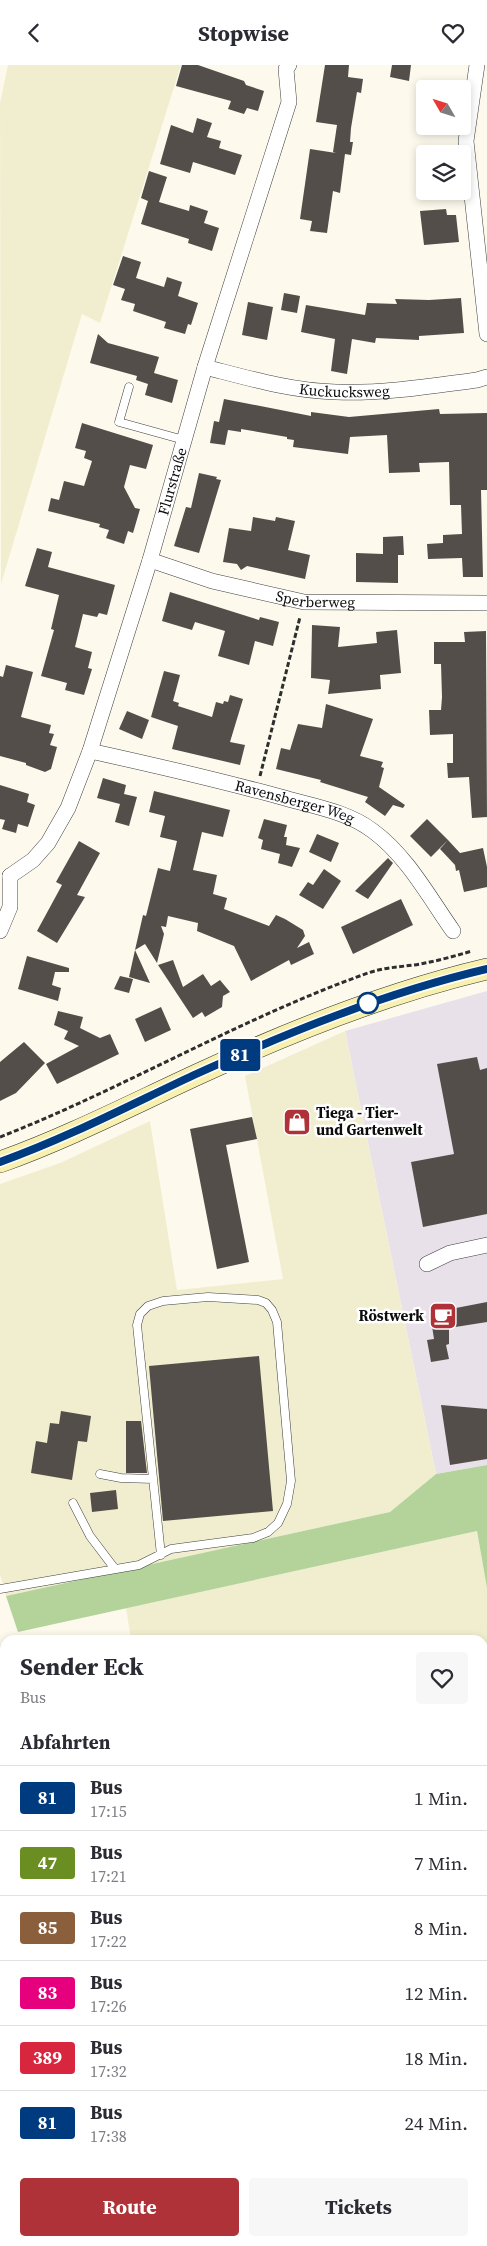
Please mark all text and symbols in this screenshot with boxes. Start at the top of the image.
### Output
text: Stopwise [198,18,289,48]
icon: back [20,19,48,47]
icon: heart [439,19,467,47]
north arrow [416,80,471,135]
map controls [416,80,471,200]
button: layers [416,145,471,200]
street label: Kuckucksweg [298,378,391,402]
street label: Flurstraße [152,445,192,518]
street label: Sperberweg [274,585,355,612]
street label: Ravensberger Weg [233,774,359,829]
unlabelled marker [357,992,379,1014]
line badge: 81 [218,1039,262,1071]
text: 81 [230,1042,250,1067]
place label: Tiega - Tier- und Gartenwelt [316,1102,423,1140]
shop icon: Tiega - Tier- und Gartenwelt [282,1107,312,1137]
cafe icon: Röstwerk [428,1301,458,1331]
place label: Röstwerk [358,1305,424,1326]
text: Sender Eck [20,1650,144,1683]
button: heart [416,1652,468,1704]
text: Bus [20,1686,46,1708]
text: Abfahrten [20,1729,110,1755]
text: Bus [90,1774,122,1800]
text: 81 [38,1785,57,1810]
text: 1 Min. [414,1785,468,1811]
text: 17:15 [90,1800,127,1822]
text: Bus [90,1839,122,1865]
text: 47 [38,1850,57,1875]
text: 7 Min. [414,1850,468,1876]
text: 17:21 [90,1865,127,1887]
text: Bus [90,1904,122,1930]
text: 85 [38,1915,57,1940]
text: 8 Min. [414,1915,468,1941]
text: 17:22 [90,1930,127,1952]
text: Bus [90,1969,122,1995]
text: 83 [38,1980,57,2005]
text: 12 Min. [405,1980,468,2006]
text: 17:26 [90,1995,127,2017]
text: Bus [90,2034,122,2060]
text: 389 [33,2045,62,2070]
text: 18 Min. [405,2045,468,2071]
text: 17:32 [90,2060,127,2082]
text: Bus [90,2099,122,2125]
text: 81 [38,2110,57,2135]
text: 24 Min. [405,2110,468,2136]
text: 17:38 [90,2125,127,2147]
button: Route [20,2178,239,2236]
button: Tickets [249,2178,468,2236]

